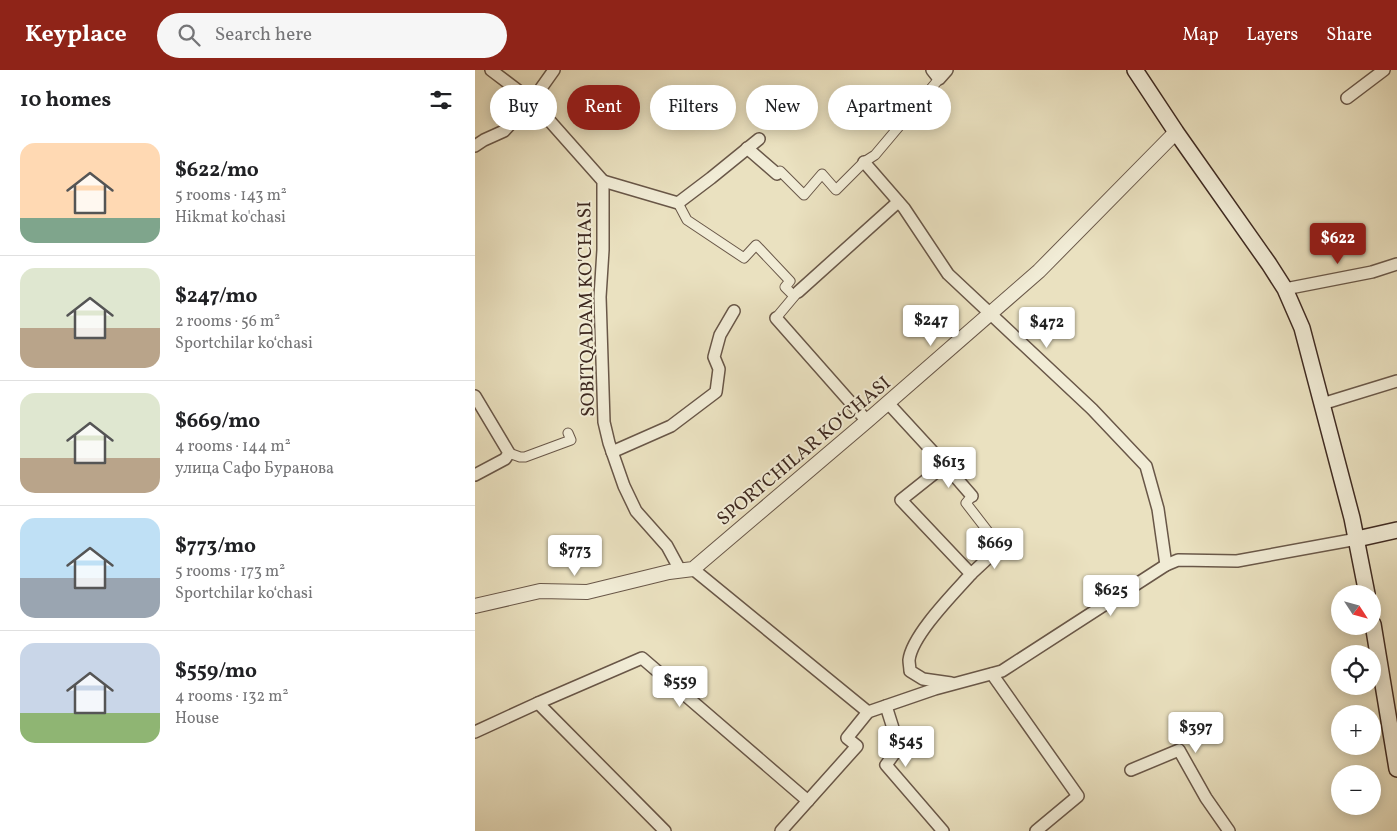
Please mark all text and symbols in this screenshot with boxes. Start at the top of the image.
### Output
search box [157,13,507,58]
text: Keyplace [25,18,127,52]
icon: search [175,21,203,49]
text: Search here [215,22,312,48]
text: Map [1182,23,1218,48]
text: Layers [1246,23,1298,48]
text: Share [1326,23,1372,48]
chip: Buy [490,85,557,130]
chip: Rent [567,85,640,130]
chip: Filters [650,85,736,130]
chip: New [746,85,818,130]
chip: Apartment [828,85,951,130]
text: 10 homes [20,86,111,115]
icon: filters [427,86,455,114]
text: $622/mo [175,156,259,185]
icon: home [60,163,120,223]
text: 5 rooms · 143 m² [175,185,287,207]
street label: SOBITQADAM KO'CHASI [572,201,602,417]
text: Hikmat ko'chasi [175,207,286,229]
pin: $622 [1308,222,1368,265]
text: $622 [1321,228,1355,250]
text: $247/mo [175,282,258,311]
icon: home [60,288,120,348]
pin: $247 [901,304,961,347]
pin: $472 [1017,306,1077,349]
text: $247 [914,310,948,332]
text: 2 rooms · 56 m² [175,311,280,333]
text: $472 [1030,312,1064,334]
text: Sportchilar ko‘chasi [175,333,313,355]
street label: SPORTCHILAR KO‘CHASI [712,371,897,532]
text: $669/mo [175,407,260,436]
icon: home [60,413,120,473]
text: 4 rooms · 144 m² [175,436,291,458]
pin: $613 [919,446,979,489]
text: $613 [933,452,965,474]
text: улица Сафо Буранова [175,458,334,480]
pin: $669 [965,528,1025,570]
text: $773/mo [175,532,256,561]
text: $669 [977,533,1013,555]
pin: $773 [545,534,605,577]
icon: home [60,538,120,598]
text: $773 [559,540,591,562]
text: 5 rooms · 173 m² [175,561,285,583]
pin: $625 [1081,574,1141,617]
text: $625 [1094,580,1128,602]
text: Sportchilar ko‘chasi [175,583,313,605]
north arrow [1331,585,1381,635]
map controls [1331,585,1381,815]
button: locate [1331,645,1381,695]
text: $559/mo [175,657,257,686]
icon: home [60,663,120,723]
pin: $559 [650,666,710,708]
text: $559 [664,671,697,693]
text: 4 rooms · 132 m² [175,686,288,708]
button: + [1331,705,1381,755]
text: House [175,708,219,730]
pin: $397 [1166,712,1226,754]
text: $397 [1179,717,1213,739]
pin: $545 [876,726,936,768]
text: $545 [889,731,923,753]
button: − [1331,765,1381,815]

